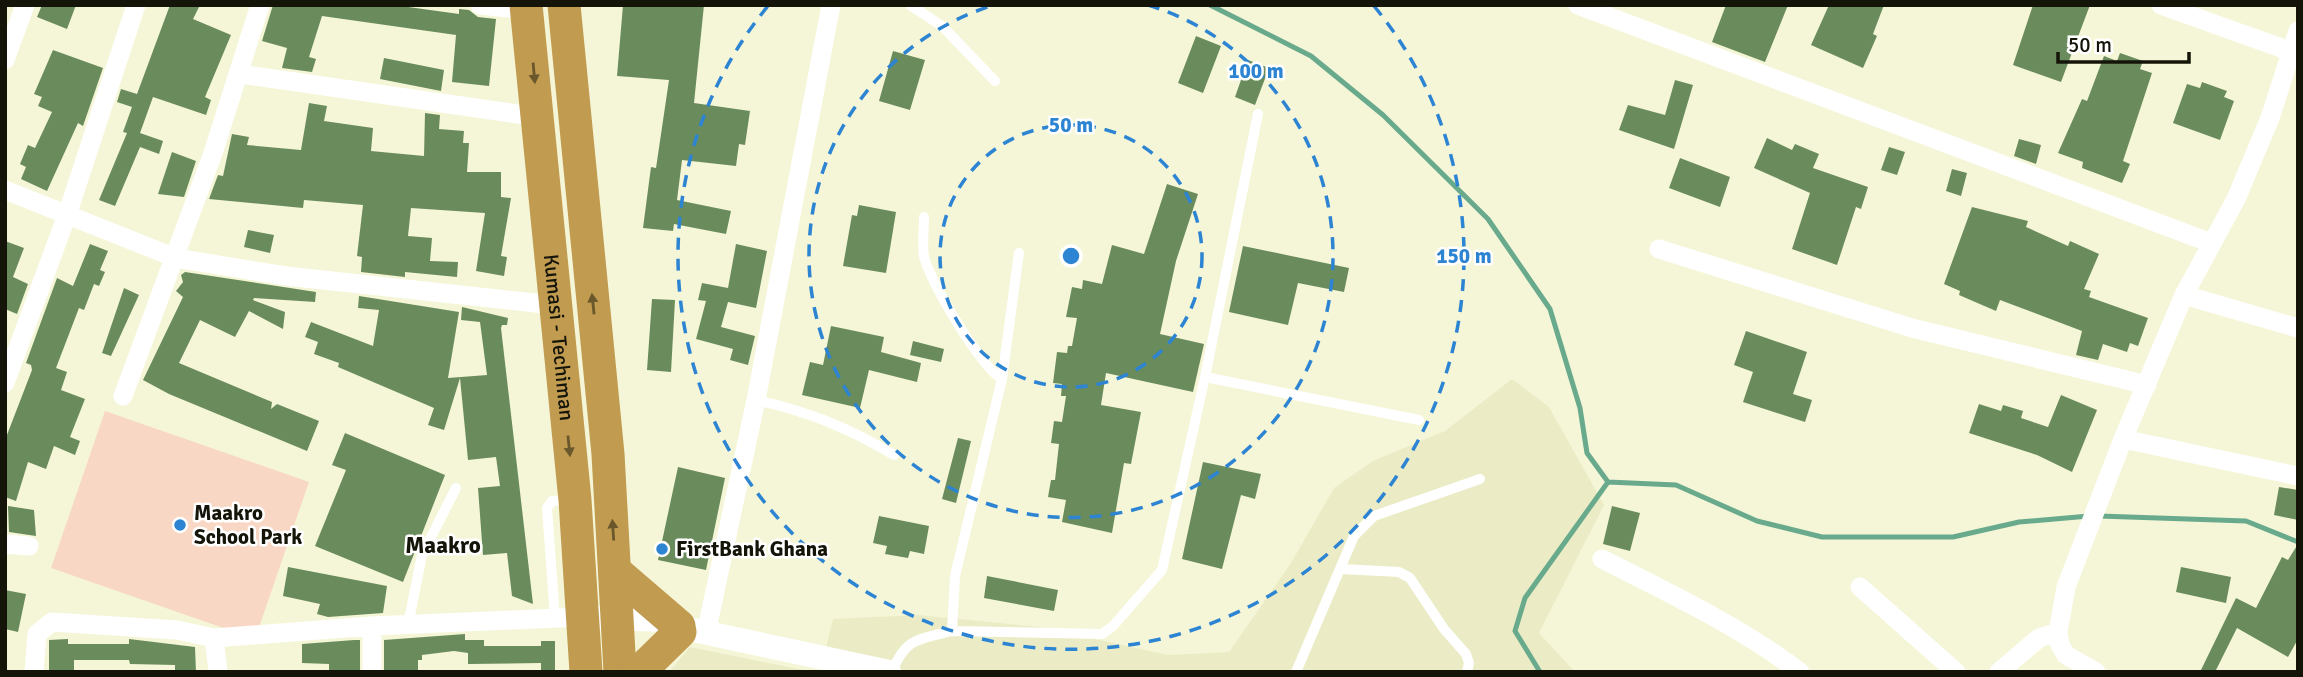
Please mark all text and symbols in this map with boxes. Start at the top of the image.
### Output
scale bar [2058,21,2189,65]
text: 50 m [2068,32,2112,58]
text: 100 m [1228,58,1284,84]
one-way arrow [528,62,539,84]
text: 50 m [1049,112,1093,138]
text: 150 m [1436,243,1492,269]
centre of rings [1059,244,1083,268]
street label: Kumasi - Techiman [538,253,580,422]
one-way arrow [588,292,599,314]
one-way arrow [564,435,575,457]
place label: Maakro School Park [194,500,302,550]
marker: Maakro School Park [172,517,188,533]
one-way arrow [607,519,618,541]
district label: Maakro [405,531,481,560]
place label: FirstBank Ghana [676,536,828,562]
marker: FirstBank Ghana [654,541,670,557]

